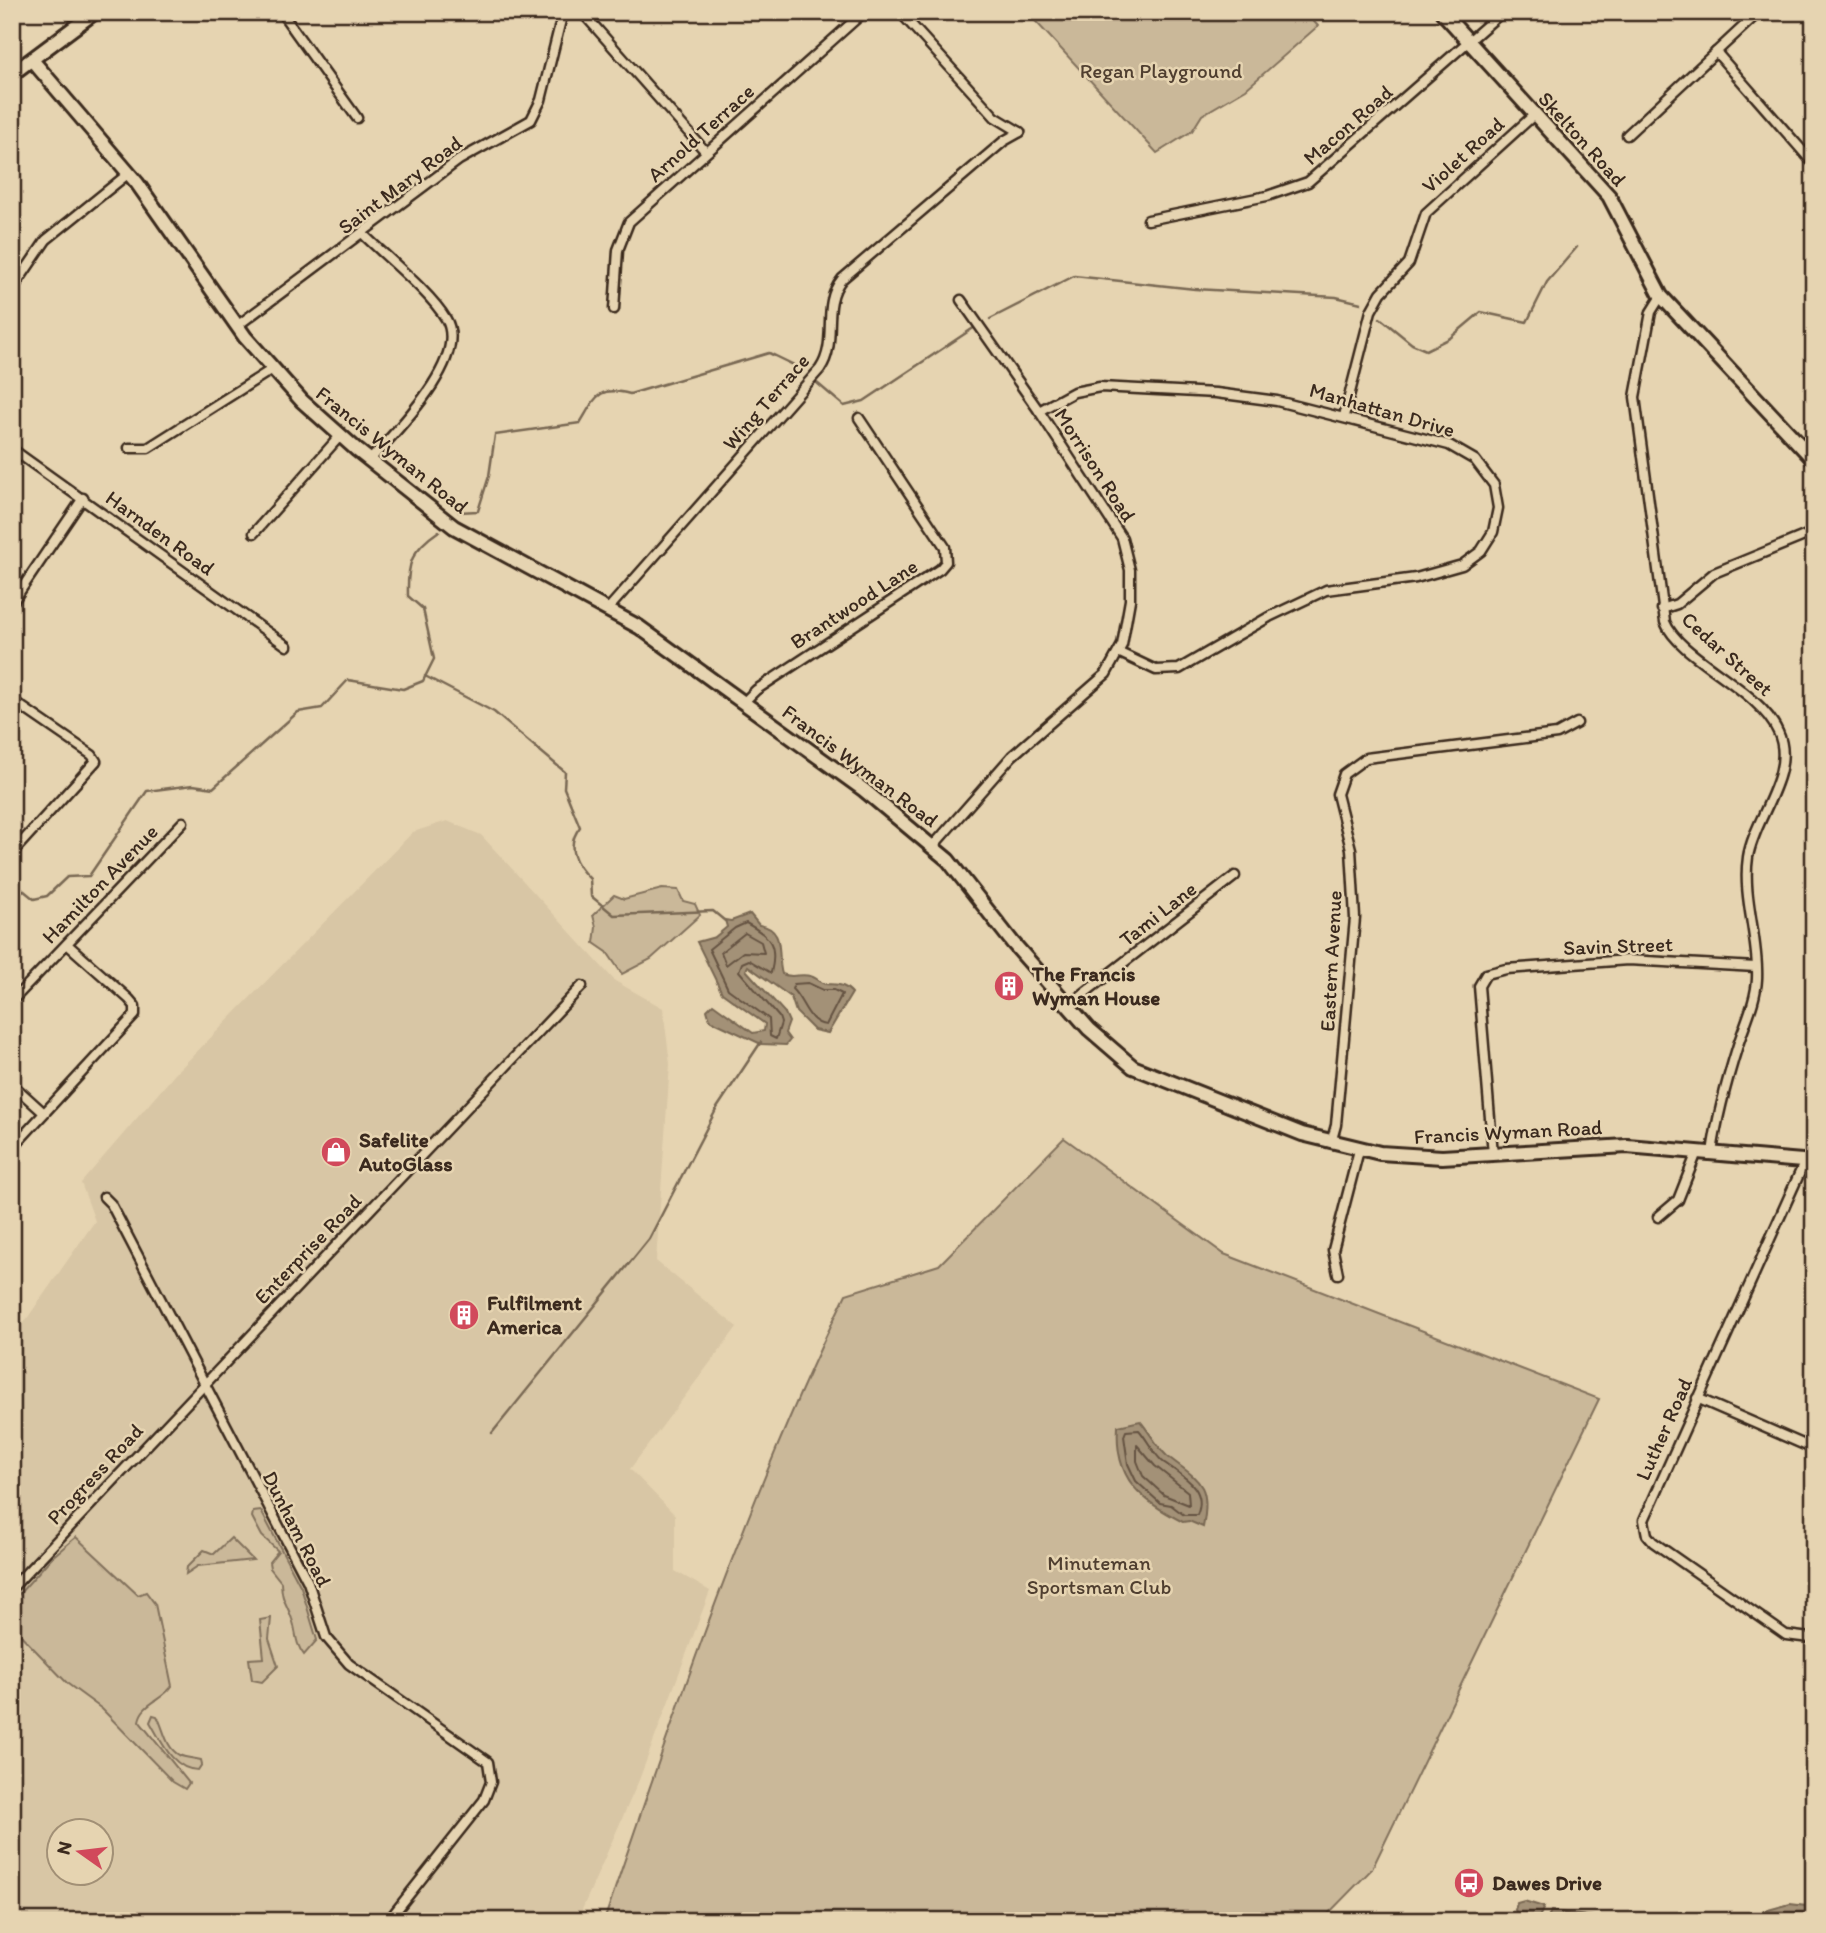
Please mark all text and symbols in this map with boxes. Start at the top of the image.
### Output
park label: Regan Playground [1080,58,1242,83]
street label: Arnold Terrace [642,78,759,187]
street label: Macon Road [1298,79,1398,170]
street label: Skelton Road [1533,86,1632,191]
street label: Violet Road [1416,111,1509,198]
street label: Saint Mary Road [333,130,467,239]
street label: Wing Terrace [717,348,814,455]
street label: Manhattan Drive [1307,377,1458,442]
street label: Francis Wyman Road [311,381,473,519]
street label: Morrison Road [1049,403,1141,526]
street label: Harnden Road [101,485,220,580]
street label: Brantwood Lane [785,553,922,654]
street label: Cedar Street [1677,606,1778,701]
street label: Francis Wyman Road [777,699,943,832]
street label: Hamilton Avenue [36,819,163,949]
street label: Tami Lane [1114,876,1201,952]
street label: Eastern Avenue [1314,890,1347,1032]
street label: Savin Street [1563,931,1673,960]
place label: The Francis Wyman House [1031,961,1160,1011]
building icon: The Francis Wyman House [992,969,1026,1003]
street label: Francis Wyman Road [1413,1114,1603,1149]
place label: Safelite AutoGlass [358,1127,453,1176]
shop icon: Safelite AutoGlass [319,1135,353,1169]
street label: Enterprise Road [249,1188,367,1309]
place label: Fulfilment America [486,1290,582,1339]
building icon: Fulfilment America [447,1298,481,1332]
street label: Luther Road [1630,1373,1697,1484]
street label: Progress Road [41,1417,148,1529]
street label: Dunham Road [258,1467,338,1591]
park label: Minuteman Sportsman Club [1027,1550,1171,1599]
north arrow [46,1818,116,1888]
text: N [51,1839,77,1857]
bus stop icon: Dawes Drive [1452,1866,1486,1900]
place label: Dawes Drive [1492,1870,1602,1895]

